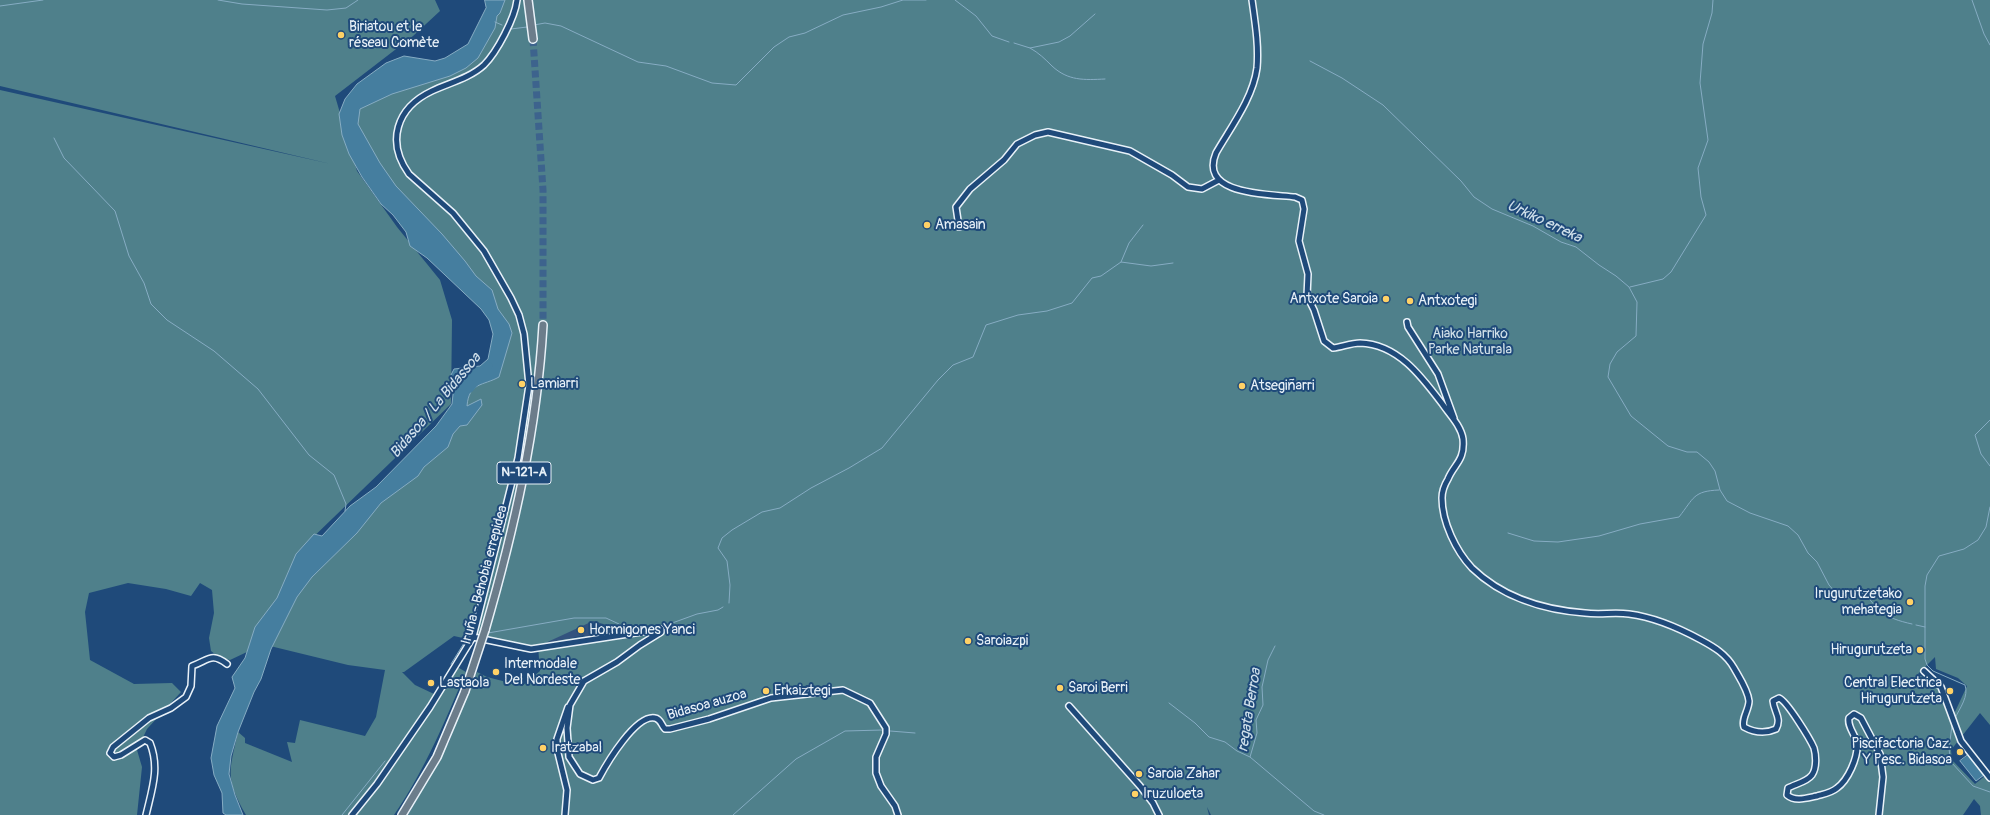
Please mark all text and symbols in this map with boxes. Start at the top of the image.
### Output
place label: Biriatou et le réseau Comète [349,19,439,52]
marker: Biriatou et le réseau Comète [336,30,346,40]
water label: Urkiko erreka [1504,197,1584,247]
place label: Amasain [935,217,986,233]
marker: Amasain [922,220,932,230]
place label: Antxote Saroia [1289,291,1378,307]
place label: Antxotegi [1418,293,1477,309]
marker: Antxote Saroia [1381,294,1391,304]
marker: Antxotegi [1405,296,1415,306]
park label: Aiako Harriko Parke Naturala [1428,326,1512,358]
water label: Bidasoa / La Bidassoa [387,350,485,462]
place label: Lamiarri [530,376,578,392]
place label: Atsegiñarri [1250,378,1314,394]
marker: Lamiarri [517,379,527,389]
marker: Atsegiñarri [1237,381,1247,391]
road number: N-121-A [497,462,551,484]
street label: Iruña - Behobia errepidea [458,504,512,646]
place label: Irugurutzetako mehategia [1815,586,1902,618]
marker: Irugurutzetako mehategia [1905,597,1915,607]
place label: Hormigones Yanci [589,622,695,638]
marker: Hormigones Yanci [576,625,586,635]
place label: Saroiazpi [976,633,1028,649]
marker: Saroiazpi [963,636,973,646]
place label: Hirugurutzeta [1830,642,1912,658]
marker: Hirugurutzeta [1915,645,1925,655]
place label: Intermodale Del Nordeste [504,656,580,688]
marker: Intermodale Del Nordeste [491,667,501,677]
water label: regata Berroa [1235,667,1265,753]
place label: Lastaola [439,675,489,691]
place label: Central Electrica Hirugurutzeta [1844,675,1942,708]
marker: Lastaola [426,678,436,688]
place label: Saroi Berri [1068,680,1128,696]
place label: Erkaiztegi [774,683,830,699]
marker: Saroi Berri [1055,683,1065,693]
street label: Bidasoa auzoa [665,686,749,724]
marker: Erkaiztegi [761,686,771,696]
marker: Central Electrica Hirugurutzeta [1945,686,1955,696]
place label: Piscifactoria Caz. Y Pesc. Bidasoa [1851,736,1952,768]
place label: Iratzabal [551,740,602,756]
marker: Iratzabal [538,743,548,753]
marker: Piscifactoria Caz. Y Pesc. Bidasoa [1955,747,1965,757]
place label: Saroia Zahar [1147,766,1220,782]
marker: Saroia Zahar [1134,769,1144,779]
place label: Iruzuloeta [1143,786,1203,802]
marker: Iruzuloeta [1130,789,1140,799]

